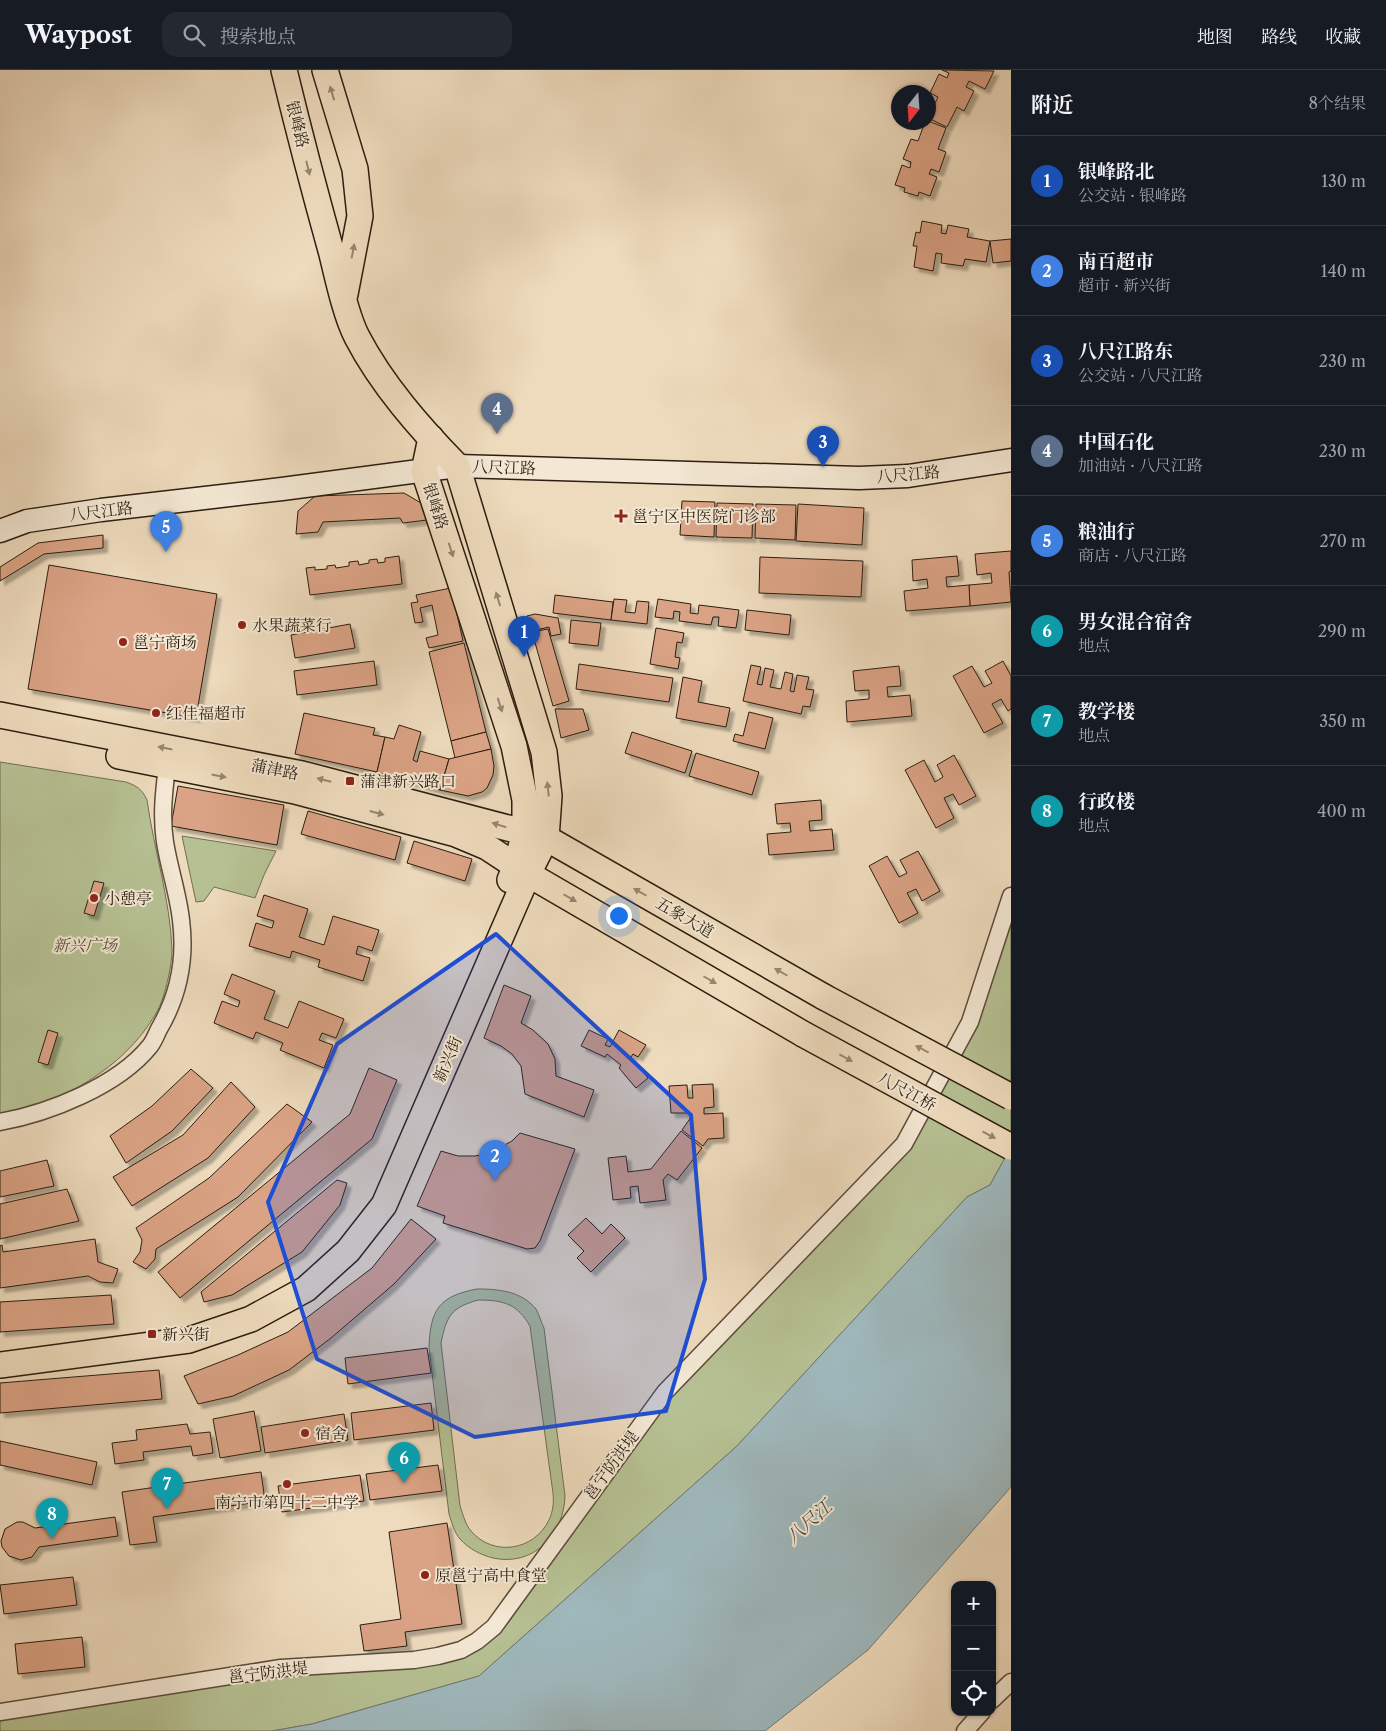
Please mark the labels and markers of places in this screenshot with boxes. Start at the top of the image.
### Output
pin: 4 [481,393,513,434]
pin: 3 [807,426,839,467]
place label: 邕宁区中医院门诊部 [632,506,776,526]
marker: 邕宁区中医院门诊部 [614,509,628,523]
pin: 5 [150,511,182,552]
place label: 水果蔬菜行 [252,615,332,635]
pin: 1 [508,616,540,657]
marker: 水果蔬菜行 [236,619,248,631]
place label: 邕宁商场 [133,632,197,652]
marker: 邕宁商场 [117,636,129,648]
place label: 红佳福超市 [166,703,246,723]
marker: 红佳福超市 [150,707,162,719]
place label: 蒲津新兴路口 [360,771,456,791]
marker: 蒲津新兴路口 [344,775,356,787]
place label: 小憩亭 [104,888,152,908]
marker: 小憩亭 [88,892,100,904]
pin: 2 [479,1140,511,1181]
place label: 新兴街 [162,1324,210,1344]
marker: 新兴街 [146,1328,158,1340]
place label: 宿舍 [315,1423,347,1443]
marker: 宿舍 [299,1427,311,1439]
pin: 6 [388,1442,420,1483]
pin: 7 [151,1468,183,1509]
marker: 南宁市第四十二中学 [281,1478,293,1490]
place label: 南宁市第四十二中学 [215,1492,359,1512]
pin: 8 [36,1498,68,1539]
place label: 原邕宁高中食堂 [435,1565,547,1585]
marker: 原邕宁高中食堂 [419,1569,431,1581]

